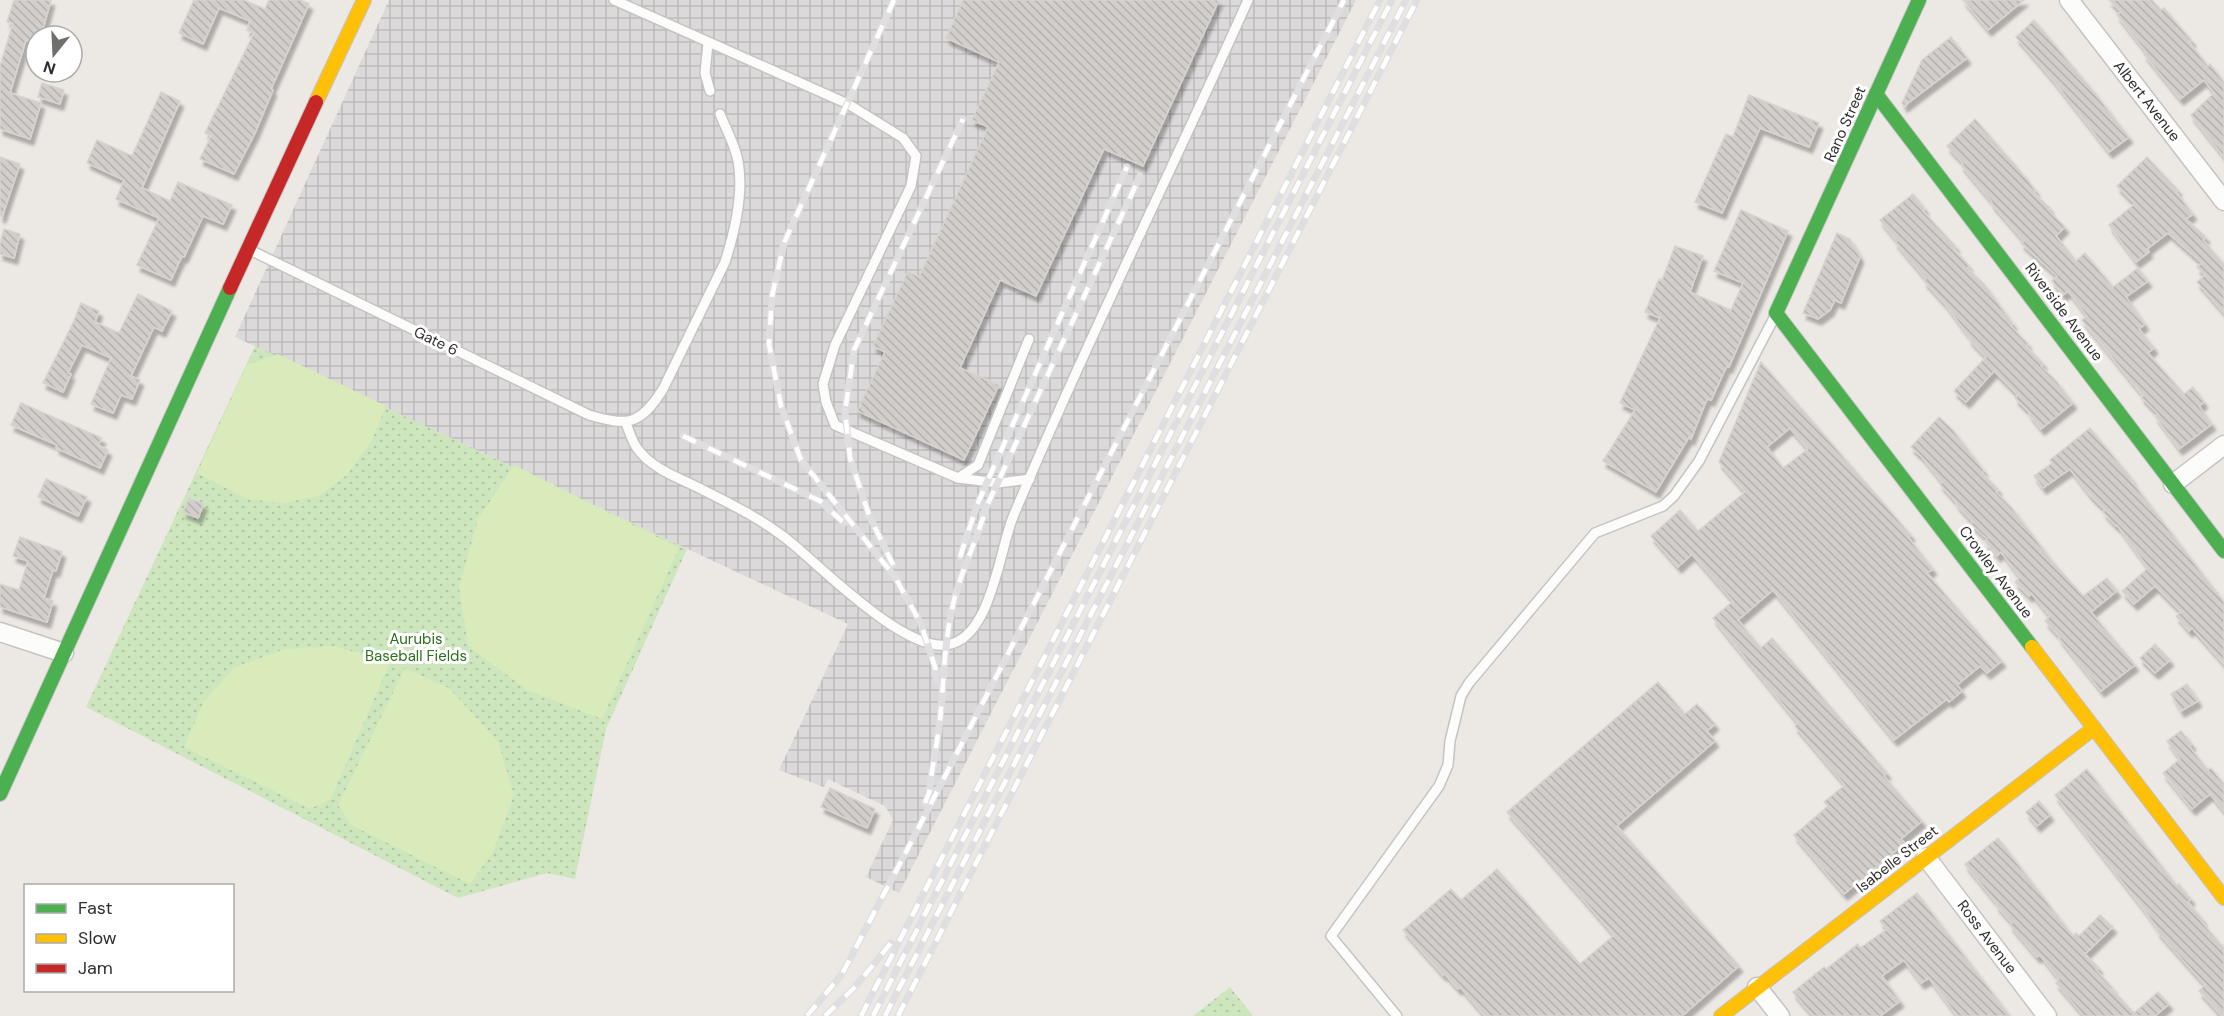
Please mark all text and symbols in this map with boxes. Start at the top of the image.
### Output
north arrow [24,24,84,84]
text: N [41,56,58,80]
street label: Albert Avenue [2109,56,2185,146]
street label: Rano Street [1819,83,1871,165]
street label: Riverside Avenue [2020,259,2108,365]
street label: Gate 6 [411,322,461,360]
street label: Crowley Avenue [1955,522,2037,622]
park label: Aurubis Baseball Fields [365,629,467,666]
street label: Isabelle Street [1852,821,1942,897]
legend [24,884,234,992]
text: Fast [78,896,113,920]
street label: Ross Avenue [1953,896,2021,978]
text: Slow [78,926,117,950]
text: Jam [78,956,113,980]

